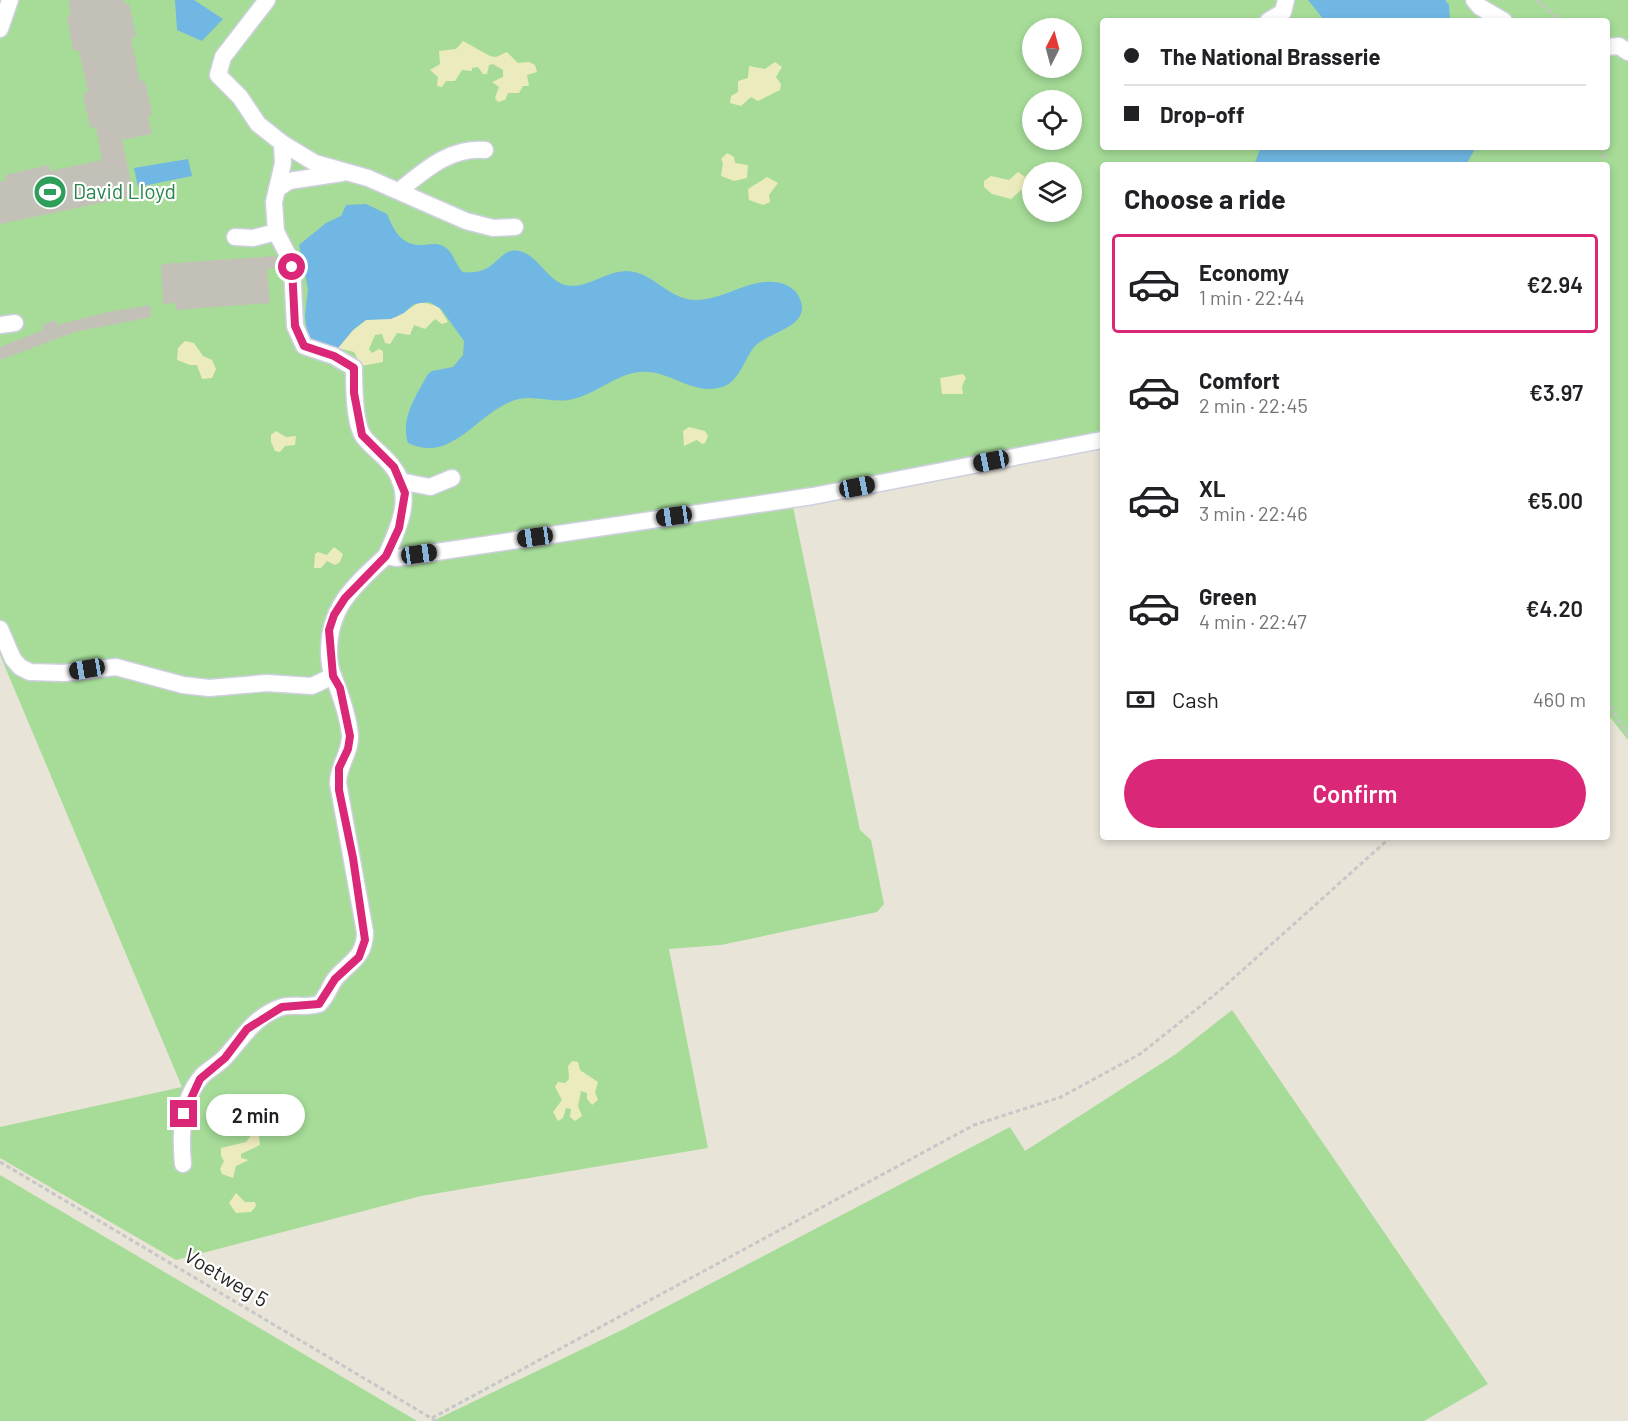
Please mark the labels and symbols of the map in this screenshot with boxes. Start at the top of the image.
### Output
north arrow [1022,18,1082,78]
sports icon: David Lloyd [32,174,68,210]
place label: David Lloyd [73,178,176,203]
route start [278,253,305,280]
car [972,449,1010,473]
car [838,475,876,499]
car [655,505,693,527]
car [516,526,554,548]
car [400,543,438,565]
car [68,657,106,681]
callout: 2 min [205,1093,304,1135]
route end [170,1100,197,1127]
street label: Voetweg 5 [180,1242,273,1312]

